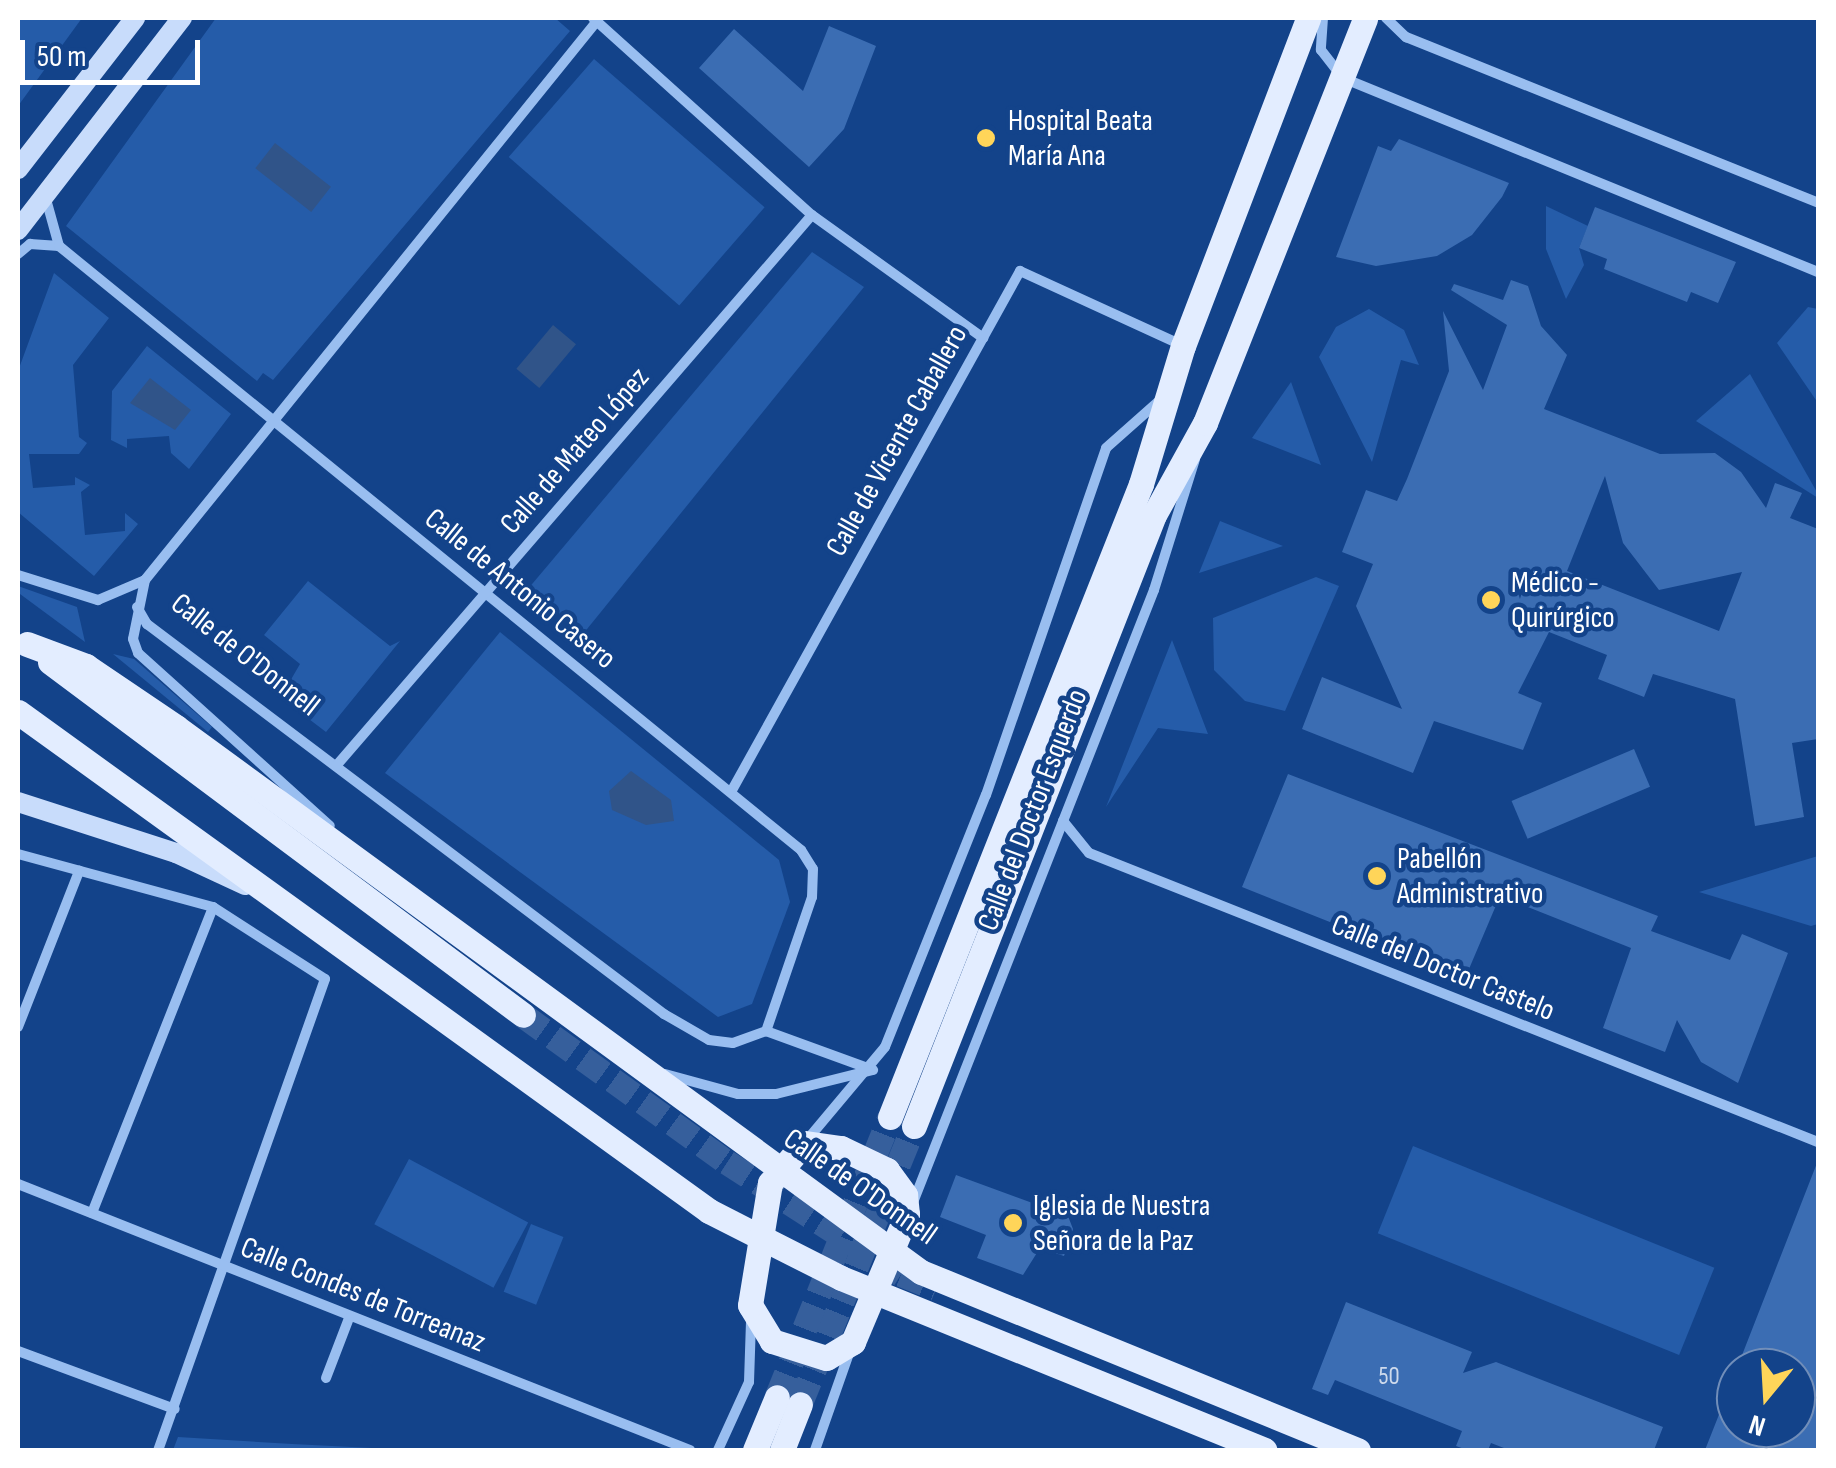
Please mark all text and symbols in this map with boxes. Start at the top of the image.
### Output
scale bar [25,20,205,82]
text: 50 m [37,39,86,75]
place label: Hospital Beata María Ana [1008,103,1153,174]
marker: Hospital Beata María Ana [973,125,999,151]
street label: Calle de Vicente Caballero [819,319,975,563]
street label: Calle de Mateo López [493,360,657,542]
street label: Calle de Antonio Casero [417,501,623,677]
place label: Médico - Quirúrgico [1511,565,1615,636]
street label: Calle de O'Donnell [164,586,326,724]
marker: Médico - Quirúrgico [1480,589,1502,611]
street label: Calle del Doctor Esquerdo [970,684,1096,936]
place label: Pabellón Administrativo [1397,841,1543,912]
marker: Pabellón Administrativo [1366,865,1388,887]
street label: Calle del Doctor Castelo [1326,907,1560,1029]
street label: Calle de O'Donnell [777,1121,943,1253]
place label: Iglesia de Nuestra Señora de la Paz [1033,1188,1210,1258]
marker: Iglesia de Nuestra Señora de la Paz [1002,1212,1024,1234]
street label: Calle Condes de Torreanaz [235,1229,491,1361]
north arrow [1716,1348,1816,1448]
house number: 50 [1378,1362,1400,1392]
text: N [1745,1407,1769,1443]

